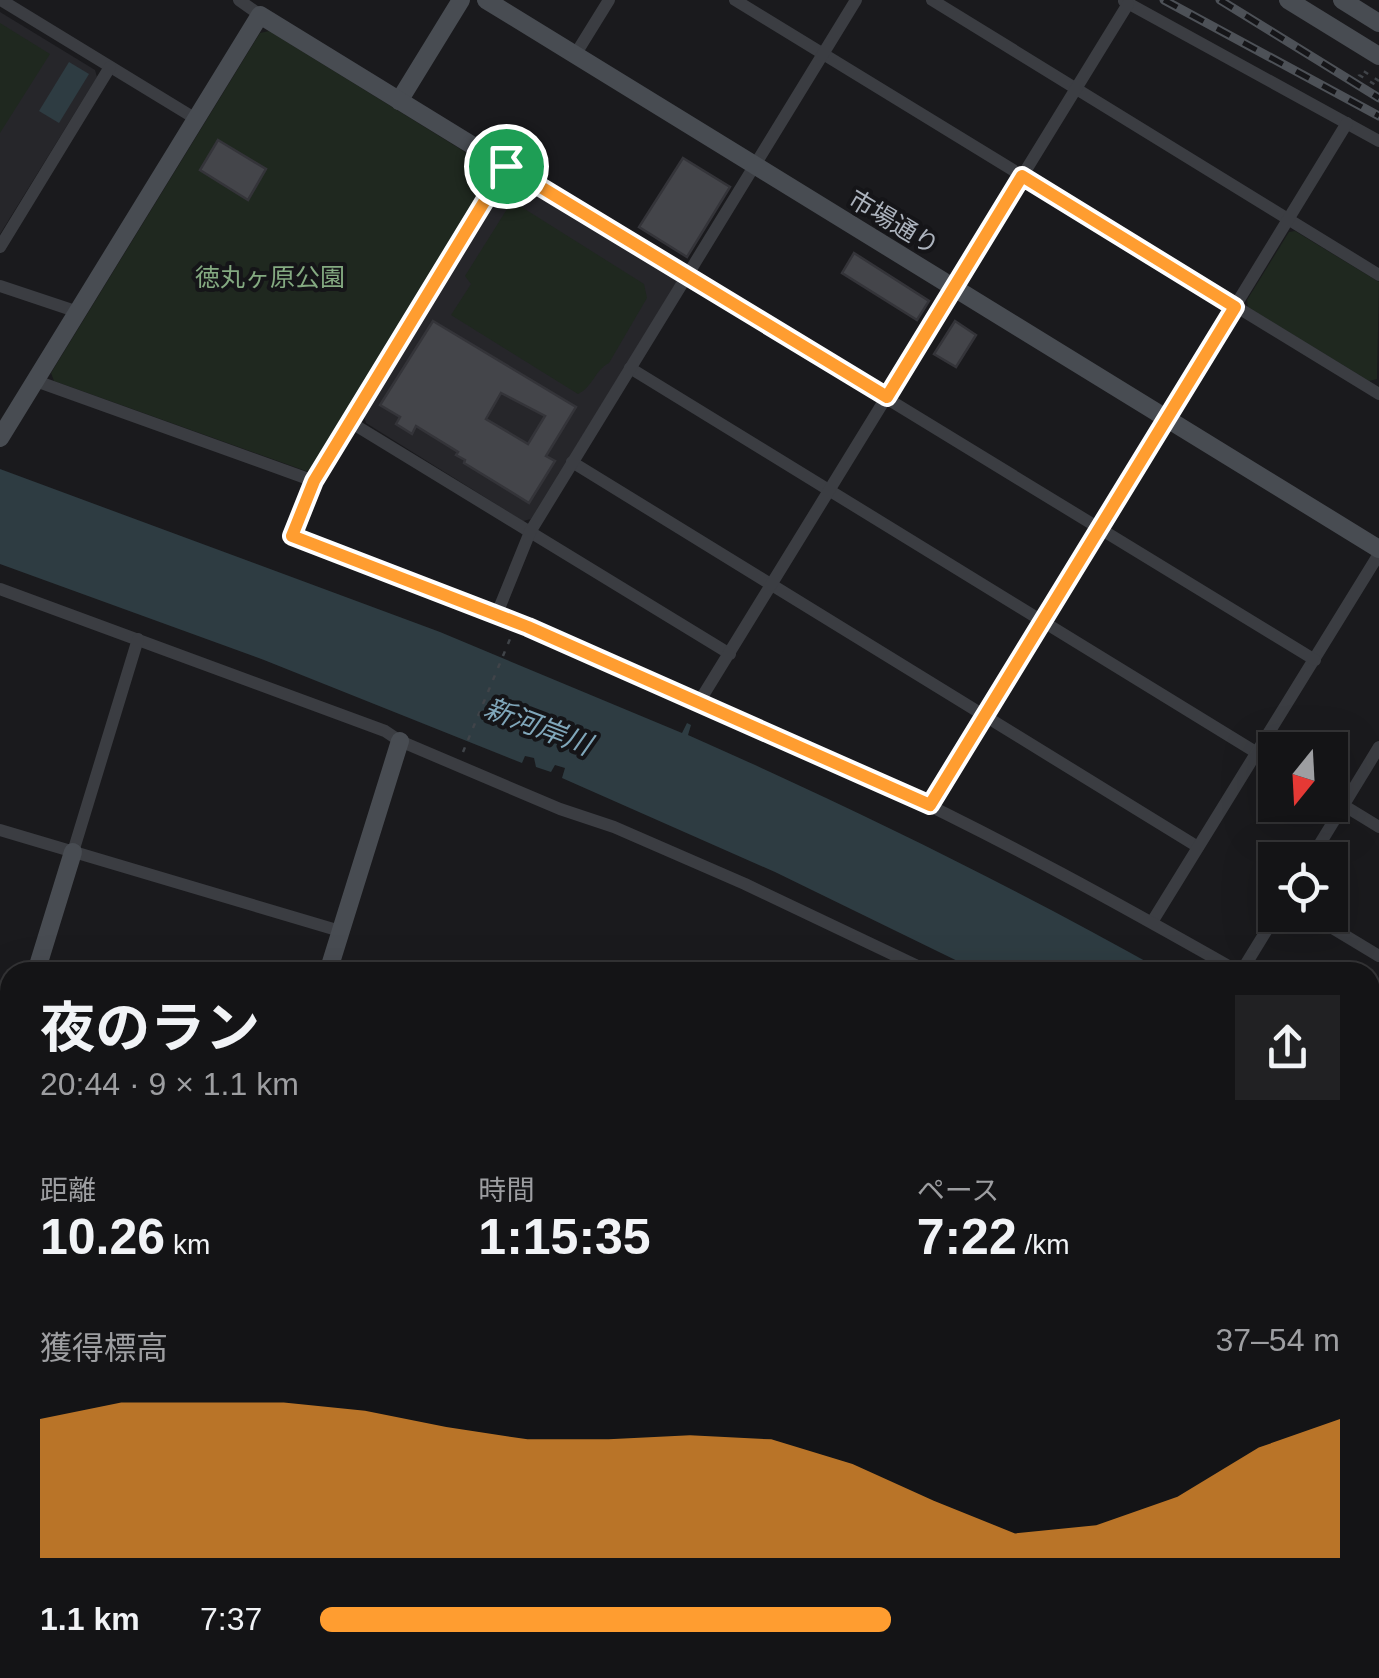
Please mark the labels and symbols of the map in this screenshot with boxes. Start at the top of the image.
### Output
pin [464,124,549,209]
street label: 市場通り [844,184,944,260]
park label: 徳丸ヶ原公園 [195,263,345,291]
water label: 新河岸川 [480,692,598,762]
north arrow [1258,732,1348,822]

